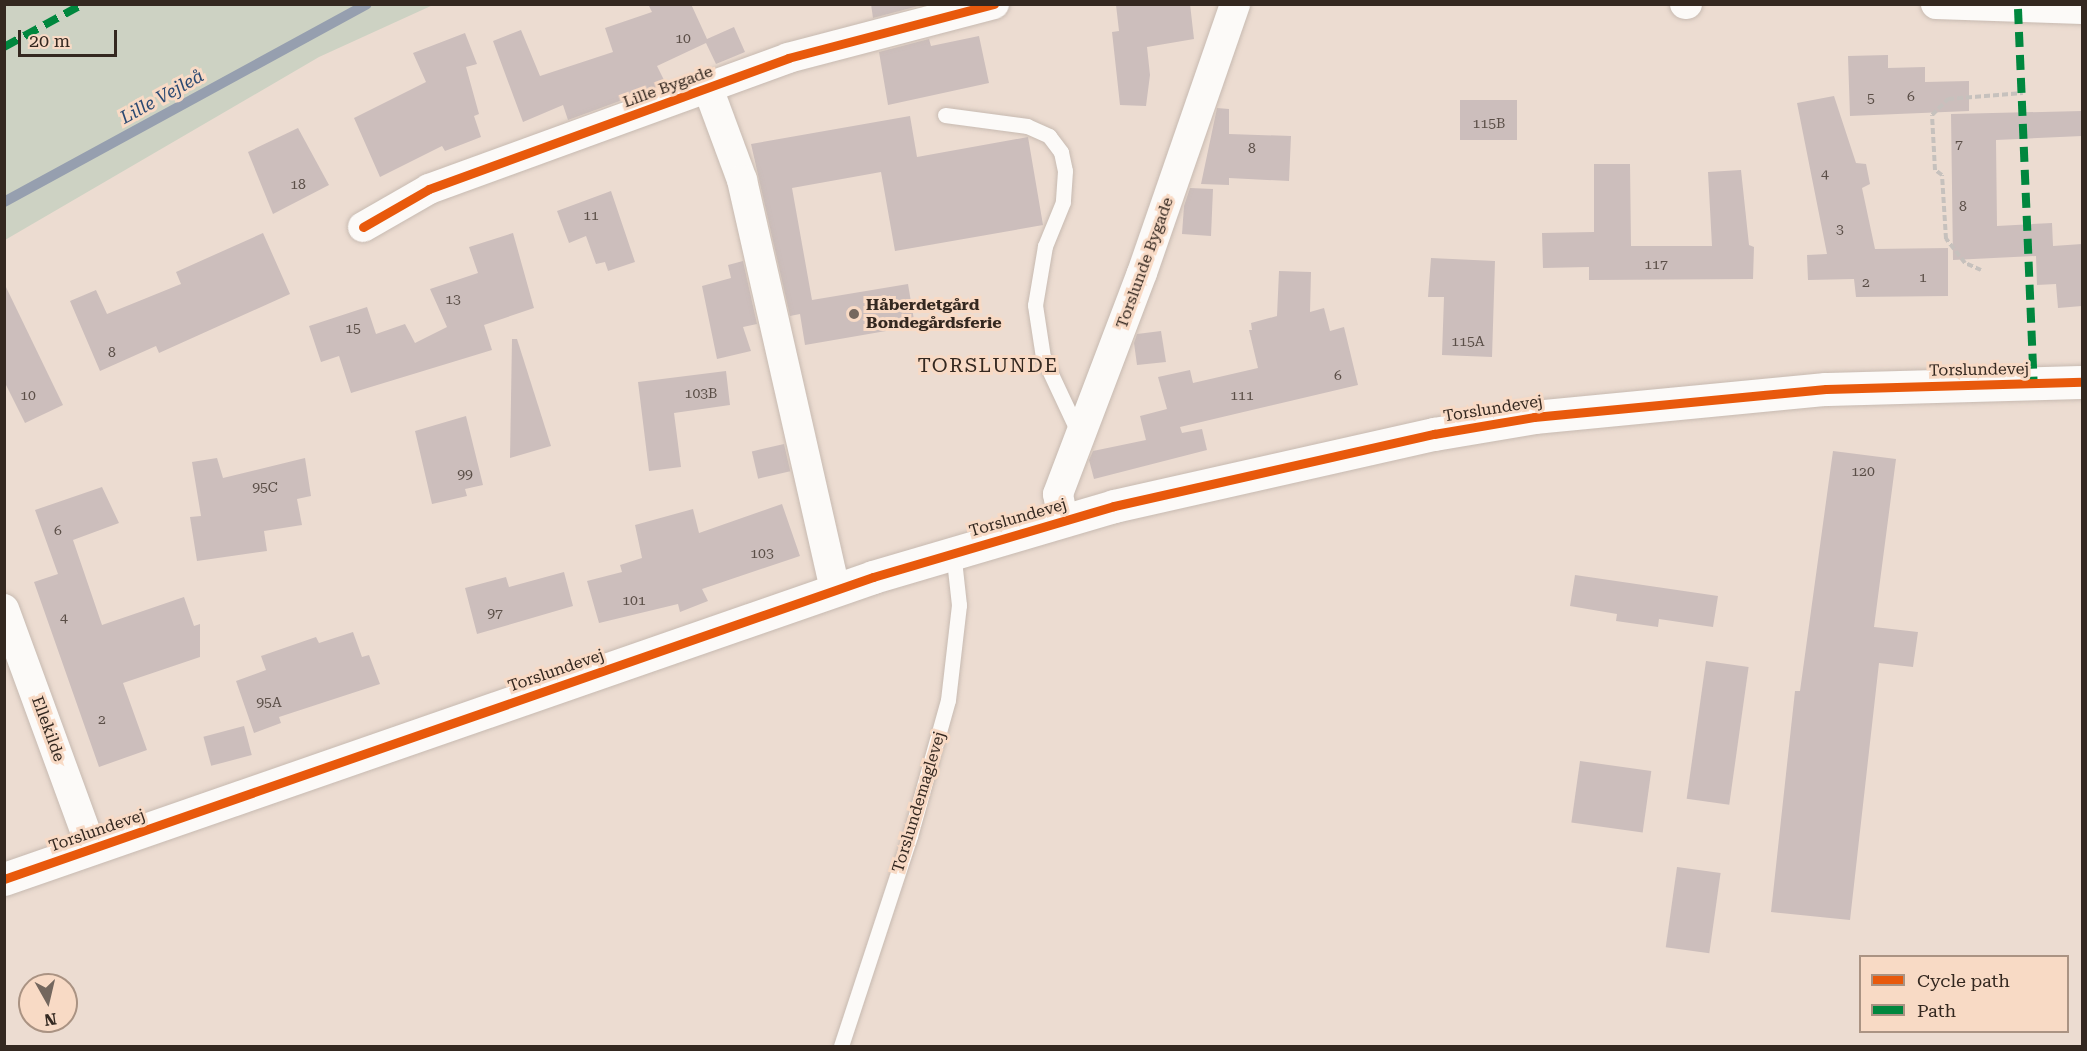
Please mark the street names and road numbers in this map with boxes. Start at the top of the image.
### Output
street label: Lille Bygade [621,62,715,112]
street label: Torslunde Bygade [1112,195,1178,331]
street label: Torslundevej [1929,360,2029,380]
street label: Torslundevej [1442,392,1544,426]
street label: Torslundevej [967,495,1069,541]
street label: Torslundevej [505,646,607,696]
street label: Ellekilde [27,694,69,764]
street label: Torslundemaglevej [888,729,950,875]
street label: Torslundevej [46,806,148,856]

